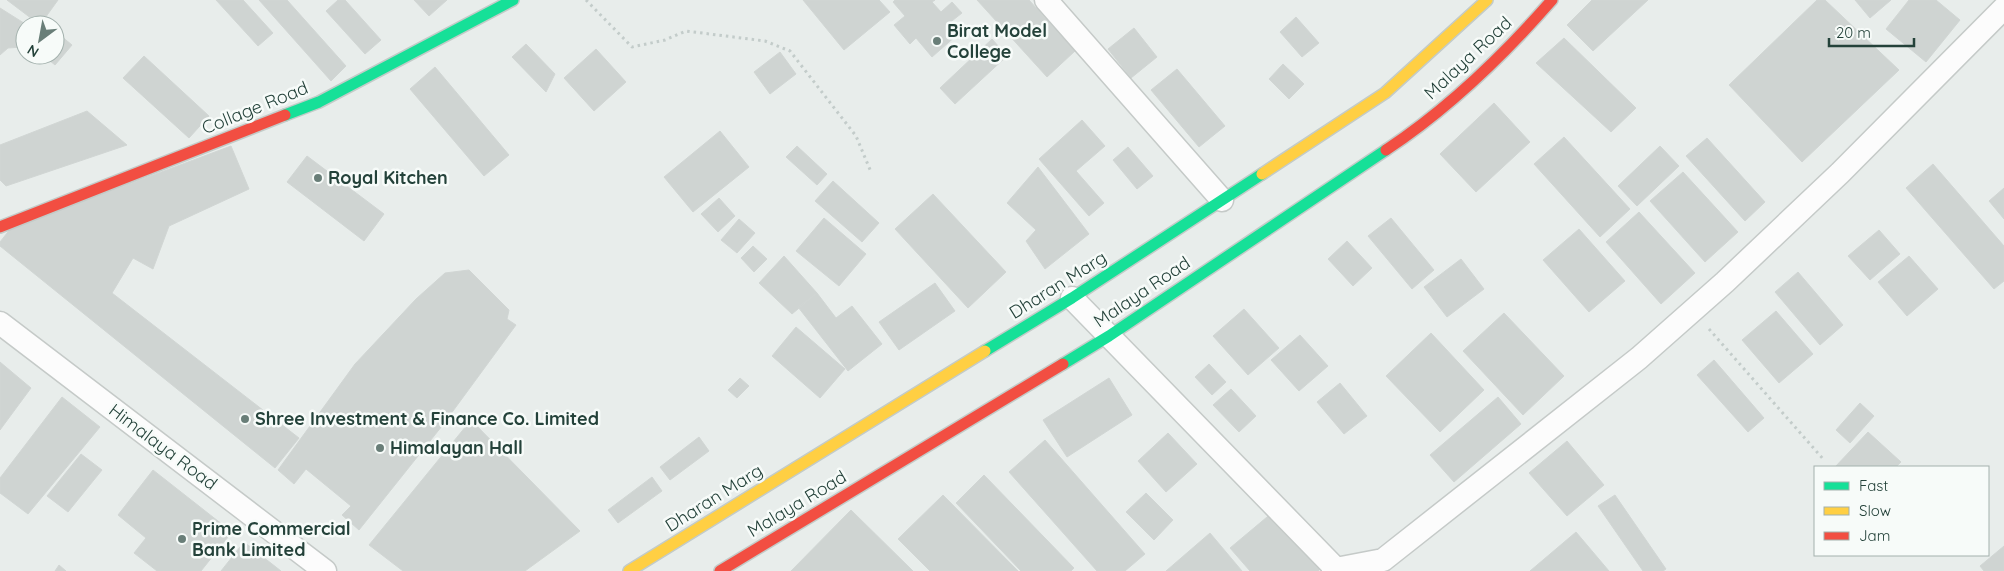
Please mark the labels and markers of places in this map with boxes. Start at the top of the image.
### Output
place label: Birat Model College [947,19,1047,63]
marker: Birat Model College [931,35,943,47]
place label: Royal Kitchen [328,166,448,189]
marker: Royal Kitchen [312,172,324,184]
place label: Shree Investment & Finance Co. Limited [255,407,599,430]
marker: Shree Investment & Finance Co. Limited [239,413,251,425]
place label: Himalayan Hall [390,436,523,459]
marker: Himalayan Hall [374,442,386,454]
place label: Prime Commercial Bank Limited [192,517,351,561]
marker: Prime Commercial Bank Limited [176,533,188,545]

